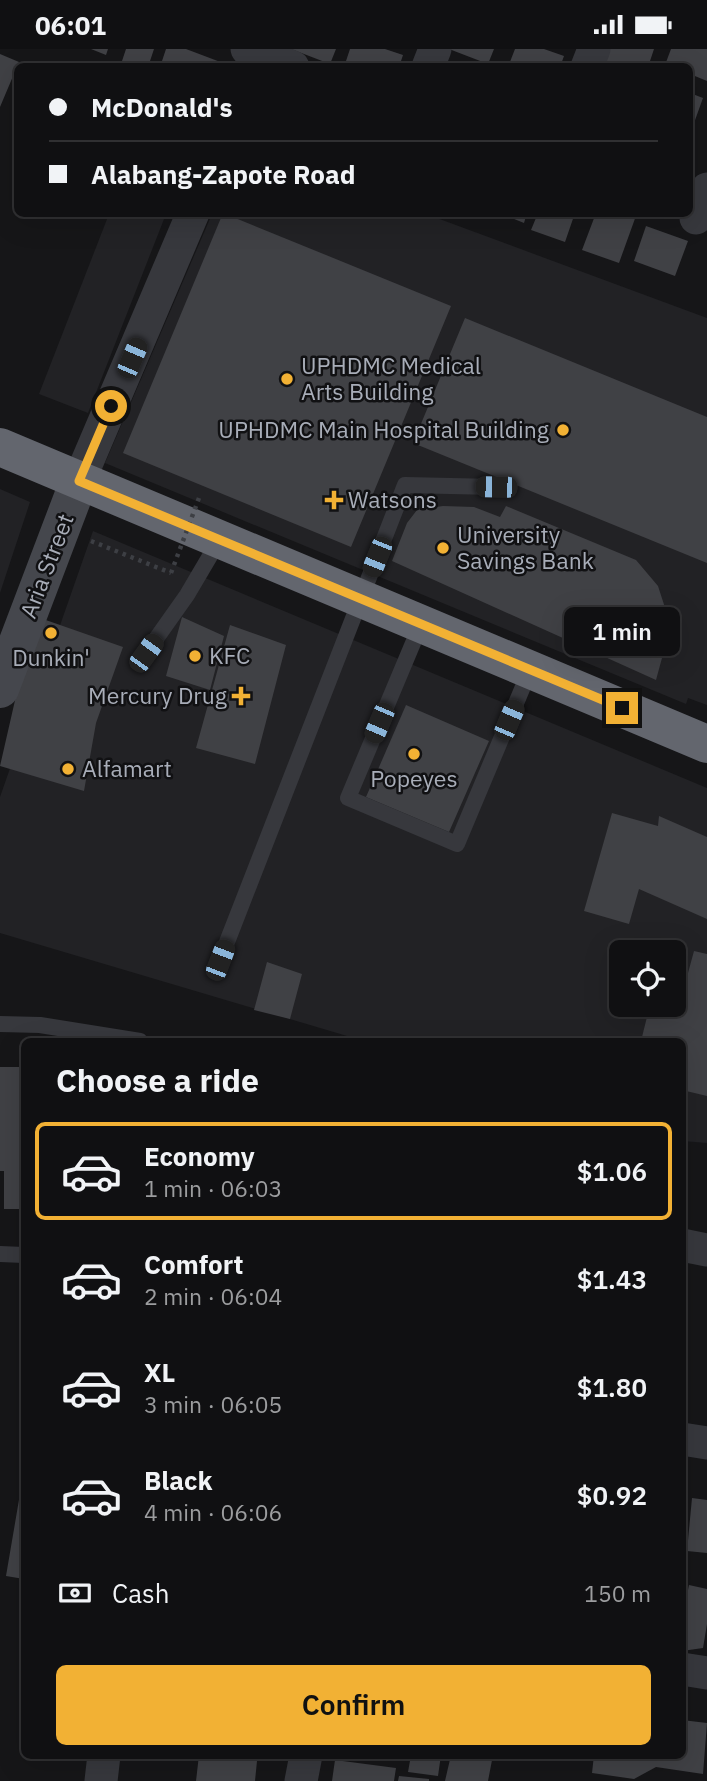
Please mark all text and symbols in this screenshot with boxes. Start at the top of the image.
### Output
text: 06:01 [35,8,106,42]
text: McDonald's [91,90,233,124]
text: Alabang-Zapote Road [91,157,356,191]
car [115,335,150,381]
place label: UPHDMC Medical Arts Building [301,350,481,406]
marker: UPHDMC Medical Arts Building [279,371,295,387]
route start [95,390,127,422]
place label: UPHDMC Main Hospital Building [218,414,549,444]
marker: UPHDMC Main Hospital Building [555,422,571,438]
car [475,476,518,498]
place label: Watsons [348,484,437,514]
marker: Watsons [326,492,342,508]
street label: Aria Street [12,509,80,622]
place label: University Savings Bank [457,519,594,575]
car [360,534,395,580]
marker: University Savings Bank [435,540,451,556]
callout: 1 min [564,607,680,655]
text: 1 min [592,616,652,646]
marker: Dunkin' [43,625,59,641]
car [126,630,167,676]
place label: KFC [209,640,250,670]
place label: Dunkin' [12,642,90,672]
marker: KFC [187,648,203,664]
place label: Mercury Drug [88,680,227,710]
marker: Mercury Drug [233,688,249,704]
route end [606,692,638,724]
car [492,697,527,743]
car [362,700,397,746]
marker: Popeyes [406,746,422,762]
place label: Alfamart [82,753,172,783]
marker: Alfamart [60,761,76,777]
place label: Popeyes [370,763,458,793]
car [203,937,238,983]
map controls [609,940,686,1017]
button: locate [609,940,686,1017]
text: Choose a ride [56,1059,259,1101]
text: Economy [144,1139,255,1173]
icon: car [60,1140,123,1203]
text: $1.06 [577,1154,647,1188]
text: 1 min · 06:03 [144,1173,282,1203]
text: Comfort [144,1247,243,1281]
icon: car [60,1248,123,1311]
text: $1.43 [577,1262,647,1296]
text: 2 min · 06:04 [144,1281,282,1311]
text: XL [144,1355,175,1389]
icon: car [60,1356,123,1419]
text: $1.80 [577,1370,647,1404]
text: 3 min · 06:05 [144,1389,282,1419]
text: Black [144,1463,212,1497]
icon: car [60,1464,123,1527]
text: $0.92 [577,1478,647,1512]
text: 4 min · 06:06 [144,1497,282,1527]
icon: cash [56,1574,94,1612]
text: Cash [112,1576,169,1610]
text: 150 m [584,1578,651,1608]
button: Confirm [56,1665,651,1745]

